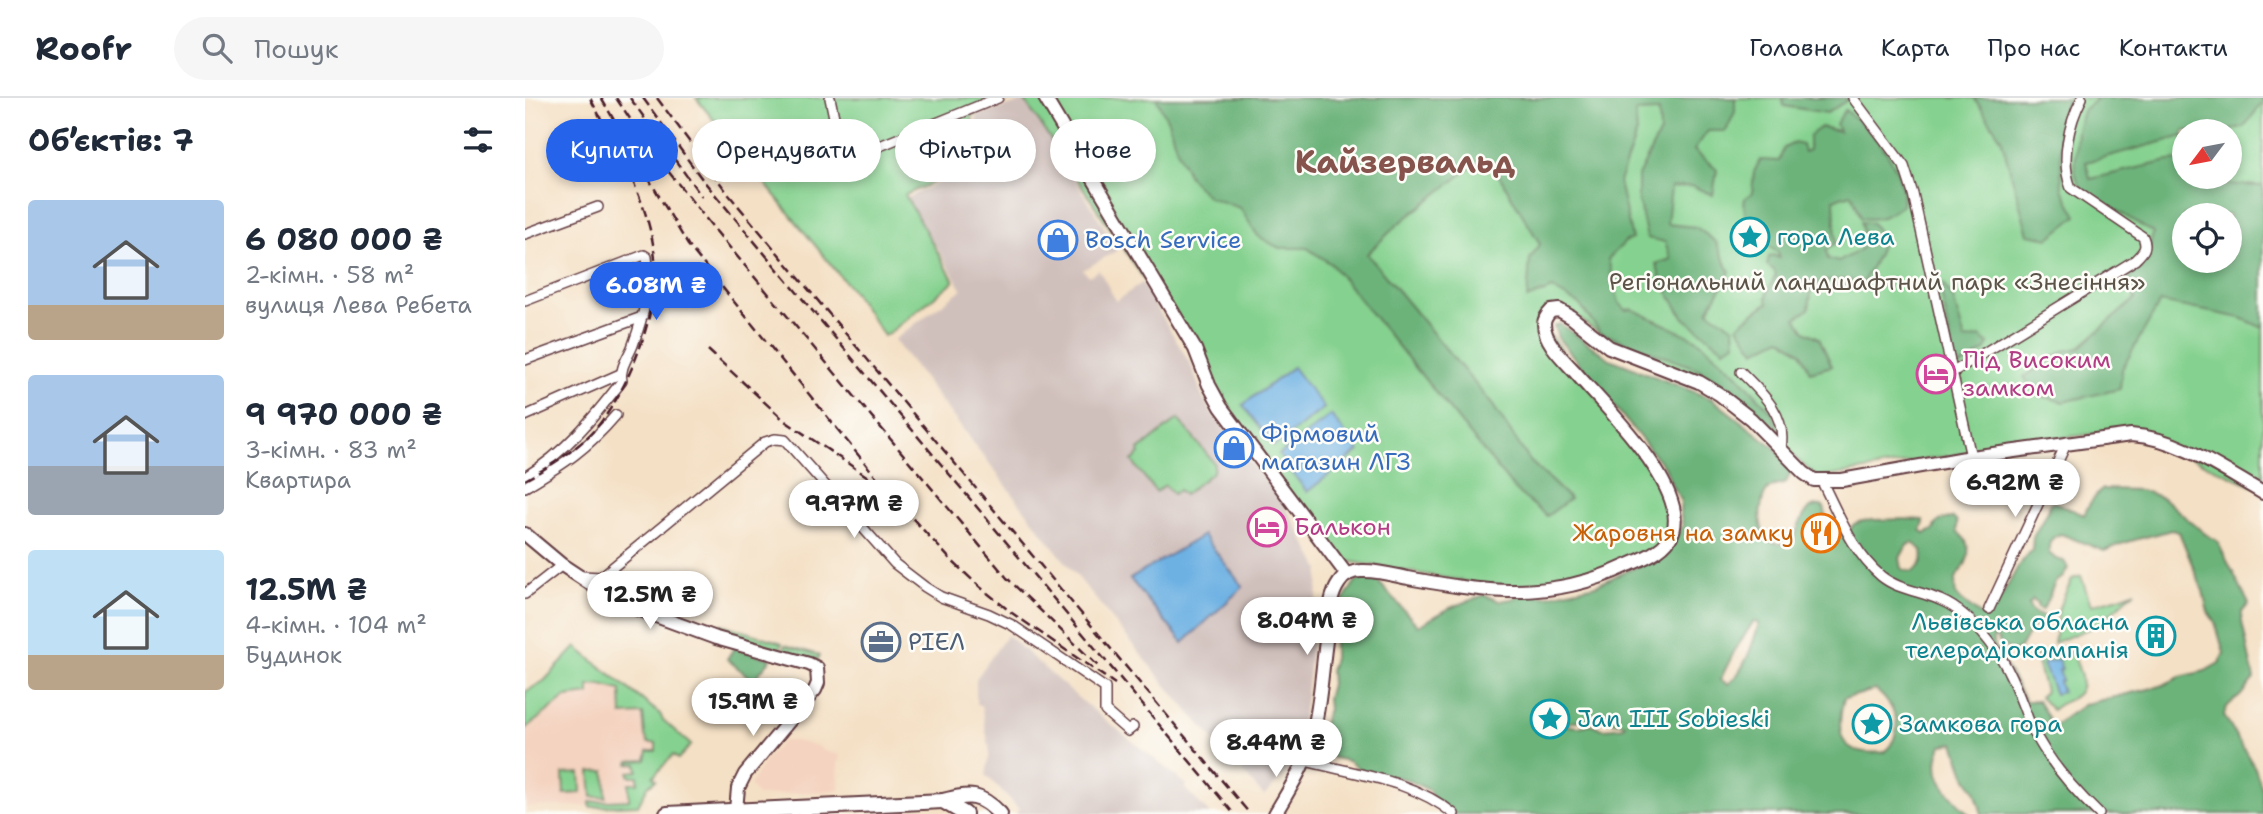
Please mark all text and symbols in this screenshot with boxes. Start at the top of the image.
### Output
search box [174,17,664,80]
text: Roofr [35,26,132,71]
icon: search [198,29,236,67]
text: Пошук [254,31,339,66]
text: Головна [1749,32,1843,64]
text: Карта [1881,32,1950,64]
text: Про нас [1988,32,2081,64]
text: Контакти [2119,32,2228,64]
chip: Купити [546,119,678,182]
chip: Орендувати [692,119,881,182]
chip: Фільтри [895,119,1036,182]
chip: Нове [1050,119,1156,182]
north arrow [2172,119,2242,189]
map controls [2172,119,2242,273]
text: Об’єктів: 7 [28,120,194,161]
icon: filters [459,121,497,159]
district label: Кайзервальд [1295,140,1516,183]
button: locate [2172,203,2242,273]
place icon: гора Лева [1729,216,1771,258]
text: 6 080 000 ₴ [245,219,443,260]
shop icon: Bosch Service [1037,219,1079,261]
place label: гора Лева [1777,221,1895,253]
place label: Bosch Service [1085,224,1241,256]
icon: home [84,228,168,312]
text: 2-кімн. · 58 m² [245,260,414,290]
pin: 6.08M ₴ [591,262,721,322]
park label: Регіональний ландшафтний парк «Знесіння» [1609,266,2145,298]
text: 6.08M ₴ [606,270,706,300]
text: вулиця Лева Ребета [245,290,472,320]
place label: Під Високим замком [1963,344,2111,404]
hotel icon: Під Високим замком [1915,353,1957,395]
text: 9 970 000 ₴ [245,394,443,435]
icon: home [84,403,168,487]
place label: Фірмовий магазин ЛГЗ [1261,418,1411,478]
shop icon: Фірмовий магазин ЛГЗ [1213,427,1255,469]
text: 3-кімн. · 83 m² [245,435,417,465]
pin: 6.92M ₴ [1950,460,2080,519]
text: Квартира [245,465,351,495]
text: 6.92M ₴ [1966,467,2064,497]
pin: 9.97M ₴ [789,480,919,540]
text: 9.97M ₴ [805,488,903,518]
hotel icon: Балькон [1246,506,1288,548]
place label: Балькон [1294,511,1391,543]
restaurant icon: Жаровня на замку [1800,512,1842,554]
place label: Жаровня на замку [1572,517,1794,549]
text: 12.5M ₴ [245,569,367,610]
pin: 12.5M ₴ [585,572,715,631]
icon: home [84,578,168,662]
text: 12.5M ₴ [603,579,697,609]
pin: 8.04M ₴ [1242,598,1372,657]
text: 8.04M ₴ [1257,605,1357,635]
place label: Львівська обласна телерадіокомпанія [1905,606,2129,666]
text: 4-кімн. · 104 m² [245,610,427,640]
building icon: Львівська обласна телерадіокомпанія [2135,615,2177,657]
office icon: РІЕЛ [860,621,902,663]
place label: РІЕЛ [908,626,965,658]
text: Будинок [245,640,342,670]
pin: 15.9M ₴ [688,678,818,738]
text: 15.9M ₴ [708,686,798,716]
place icon: Jan III Sobieski [1529,698,1571,740]
place label: Jan III Sobieski [1577,703,1770,735]
place icon: Замкова гора [1851,703,1893,745]
place label: Замкова гора [1899,708,2062,740]
pin: 8.44M ₴ [1211,720,1341,779]
text: 8.44M ₴ [1226,727,1326,757]

